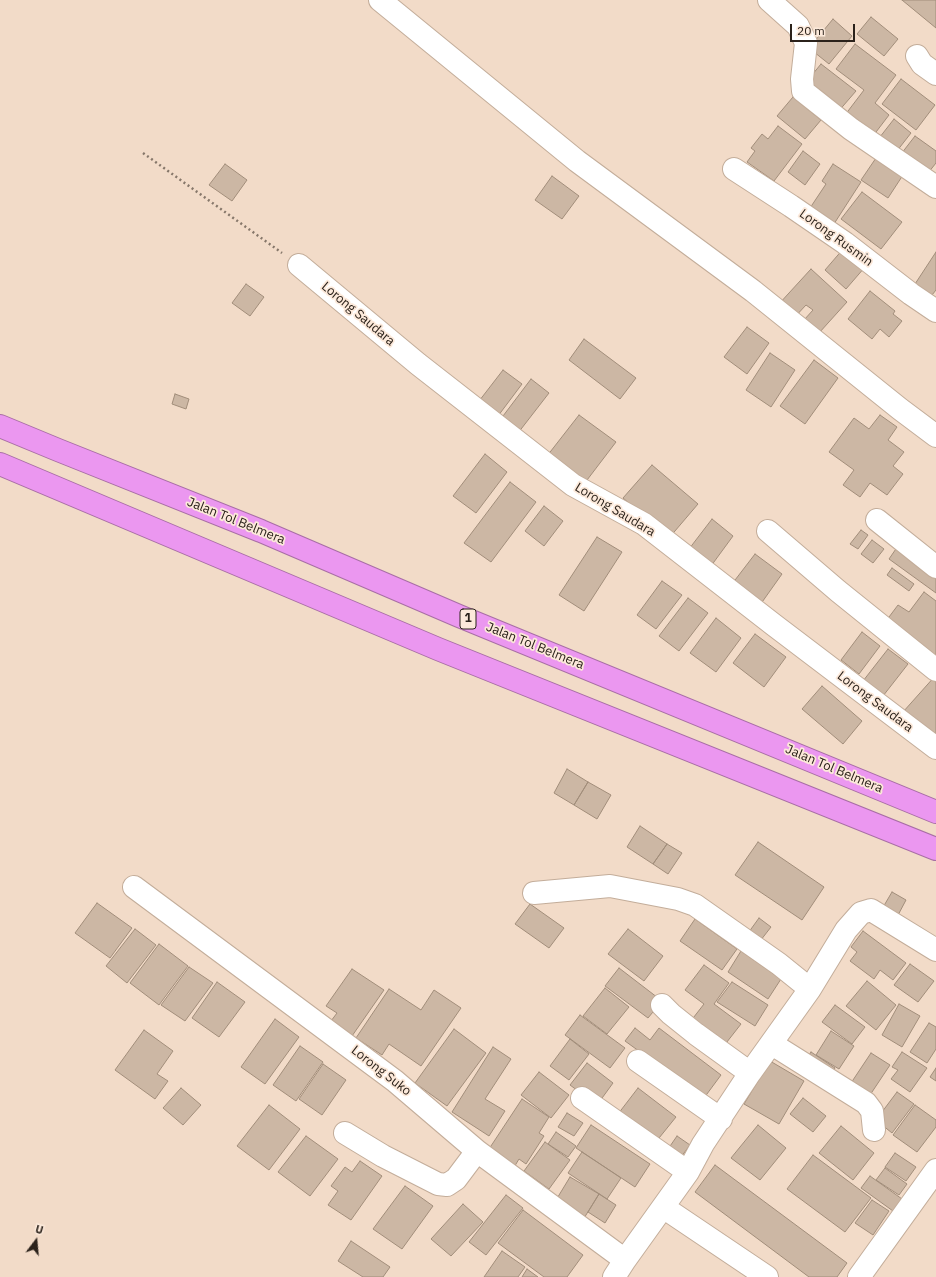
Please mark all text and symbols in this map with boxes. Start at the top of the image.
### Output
scale bar [792,16,857,42]
text: 20 m [797,23,825,38]
street label: Lorong Rusmin [796,206,876,270]
street label: Lorong Saudara [318,279,398,349]
street label: Lorong Saudara [572,480,658,540]
street label: Jalan Tol Belmera [185,494,287,548]
road number: 1 [460,609,476,629]
street label: Jalan Tol Belmera [484,619,586,673]
street label: Lorong Saudara [834,668,916,736]
street label: Jalan Tol Belmera [783,741,885,797]
street label: Lorong Suko [348,1043,414,1099]
north arrow [16,1221,56,1261]
text: U [34,1222,45,1237]

